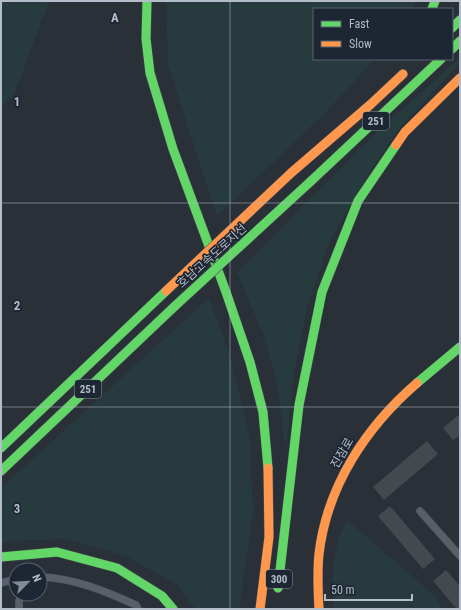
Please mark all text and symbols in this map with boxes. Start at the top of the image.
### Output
legend [313,8,453,60]
text: A [111,10,119,25]
text: Fast [349,17,370,31]
text: Slow [349,37,372,51]
text: 1 [14,94,20,109]
road number: 251 [363,112,389,130]
street label: 호남고속도로지선 [174,221,250,291]
text: 2 [14,298,21,313]
road number: 251 [75,380,101,398]
street label: 진잠로 [328,435,356,471]
text: 3 [14,501,20,516]
north arrow [8,562,48,602]
road number: 300 [266,570,292,588]
text: N [29,572,44,584]
scale bar [325,576,412,602]
text: 50 m [331,583,355,597]

